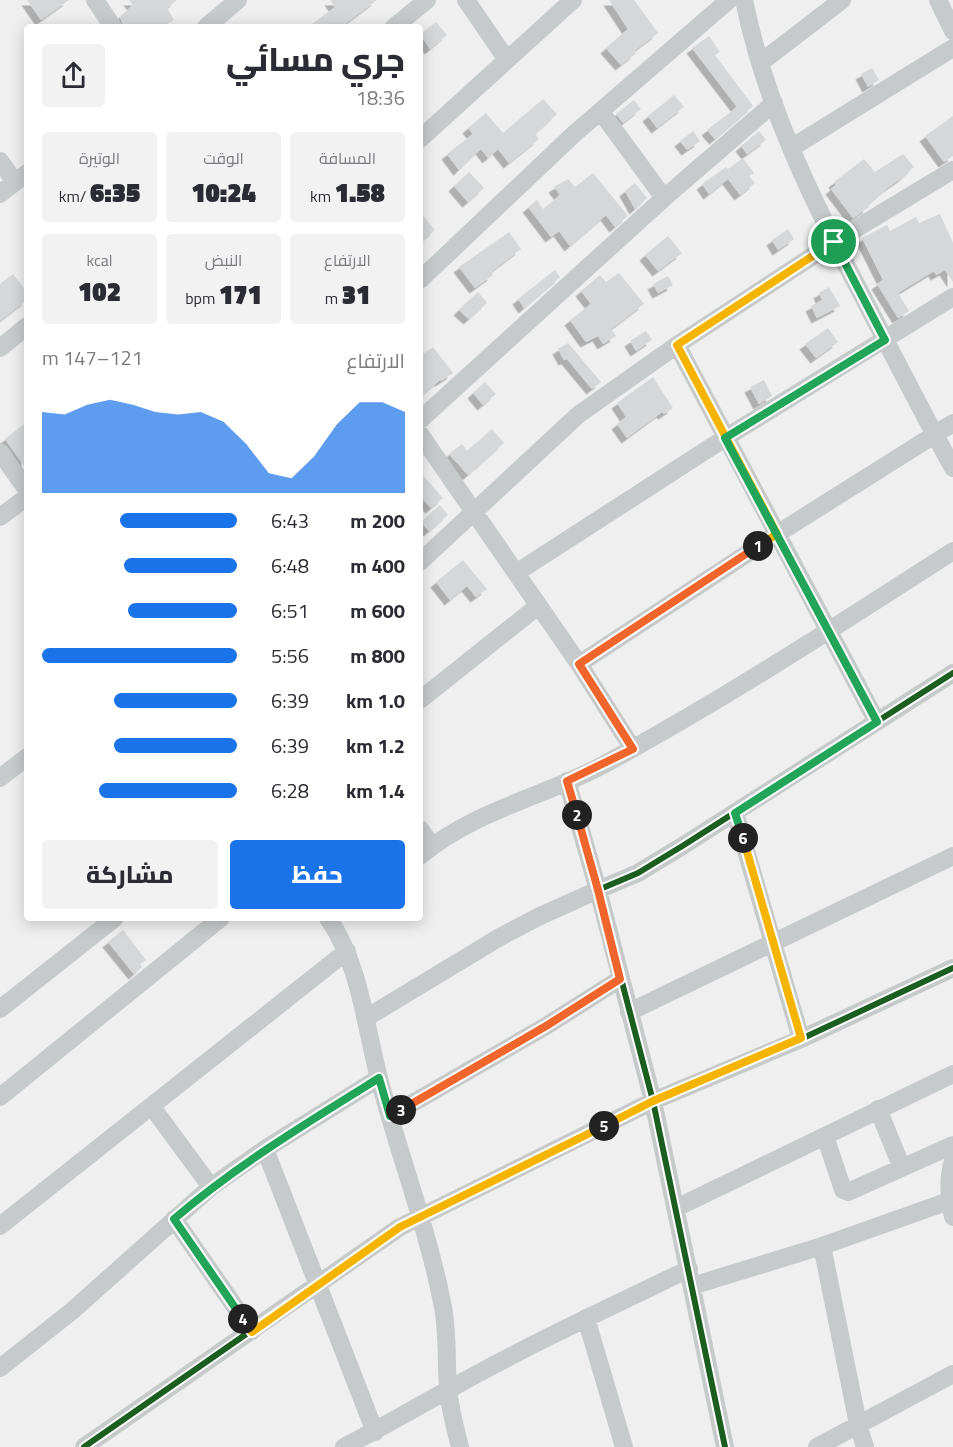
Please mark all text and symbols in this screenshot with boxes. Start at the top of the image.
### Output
text: جري مسائي [226,34,405,84]
button: share [42,44,105,107]
text: 18:36 [356,82,405,113]
text: الوتيرة [79,146,120,170]
text: الوقت [203,146,244,170]
text: المسافة [319,146,376,170]
text: 6:35 [90,173,140,212]
text: 10:24 [191,173,256,212]
text: 1.58 [335,173,385,212]
text: /km [59,184,90,208]
text: km [310,184,335,208]
pin [808,216,859,267]
icon: arrive [817,225,850,258]
text: kcal [86,248,113,272]
text: النبض [205,248,242,272]
text: الارتفاع [324,248,371,272]
text: 102 [78,272,121,311]
text: 171 [219,275,262,314]
text: 31 [342,275,370,314]
text: bpm [185,286,219,310]
text: m [325,286,342,310]
text: 121–147 m [42,342,143,373]
text: الارتفاع [346,345,405,376]
text: 6:43 [271,505,309,536]
text: 200 m [350,505,405,536]
pin: 1 [743,531,773,561]
text: 1 [754,534,762,558]
text: 6:48 [271,550,309,581]
text: 400 m [350,550,405,581]
text: 6:51 [271,595,309,626]
text: 600 m [350,595,405,626]
text: 5:56 [271,640,309,671]
text: 800 m [350,640,405,671]
text: 6:39 [271,685,309,716]
text: 1.0 km [346,685,405,716]
text: 6:39 [271,730,309,761]
text: 1.2 km [346,730,405,761]
text: 6:28 [271,775,309,806]
text: 1.4 km [346,775,405,806]
pin: 2 [562,800,592,830]
text: 2 [573,803,581,827]
pin: 6 [728,823,758,853]
text: 6 [739,826,747,850]
button: مشاركة [42,840,218,909]
button: حفظ [230,840,405,909]
pin: 3 [386,1095,416,1125]
text: 3 [397,1098,405,1122]
pin: 5 [589,1111,619,1141]
text: 5 [600,1114,608,1138]
pin: 4 [228,1304,258,1334]
text: 4 [239,1307,247,1331]

